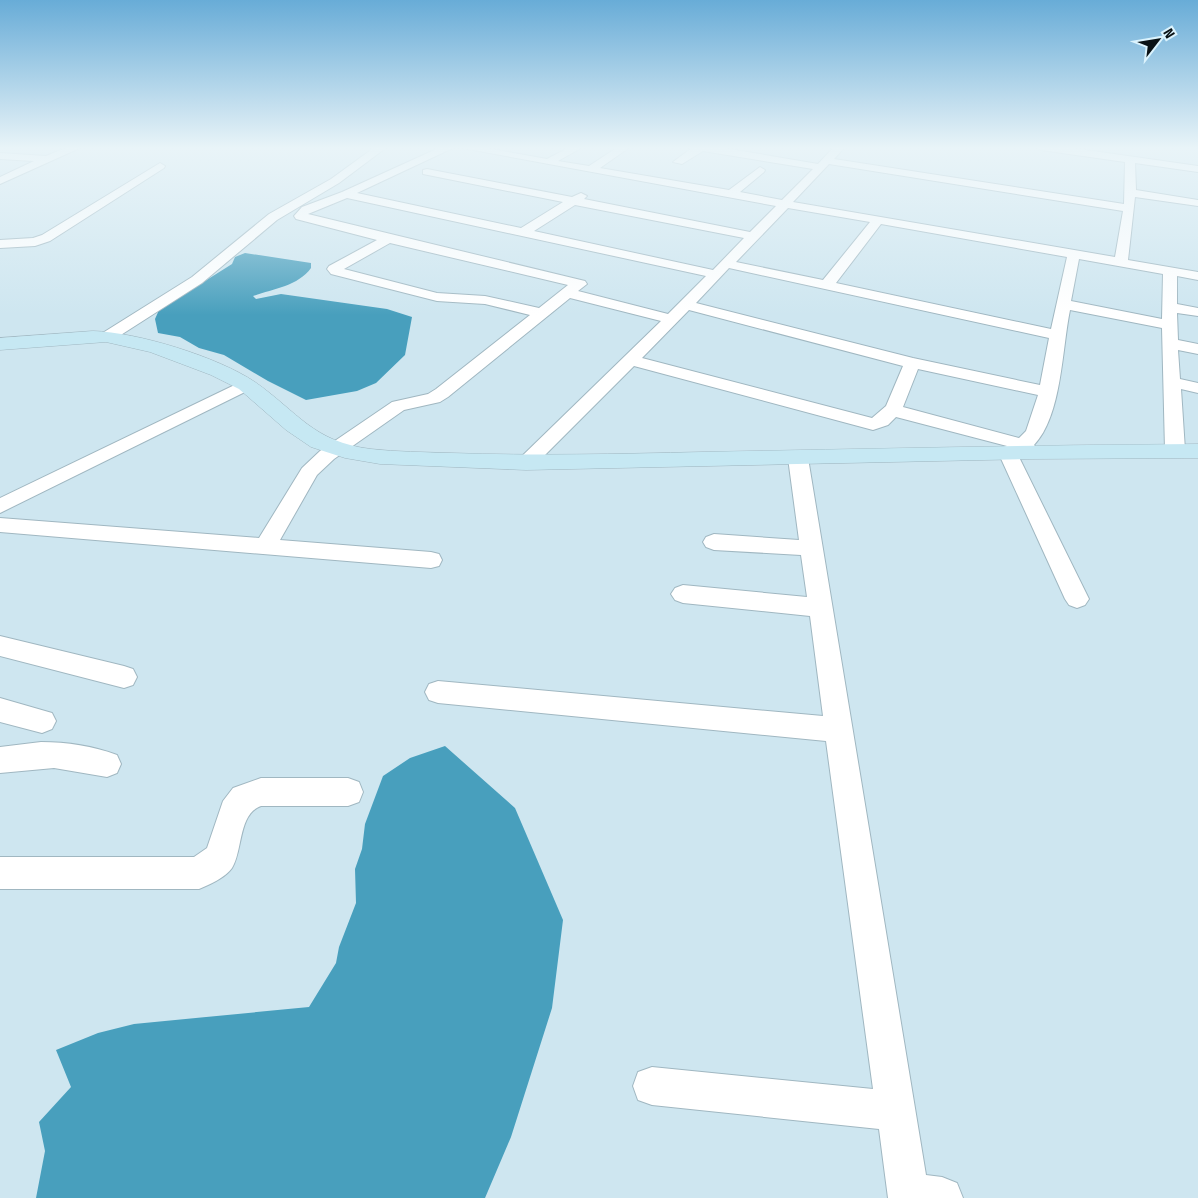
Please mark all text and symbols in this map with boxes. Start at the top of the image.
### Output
north arrow [1133,15,1183,65]
text: N [1159,26,1178,42]

